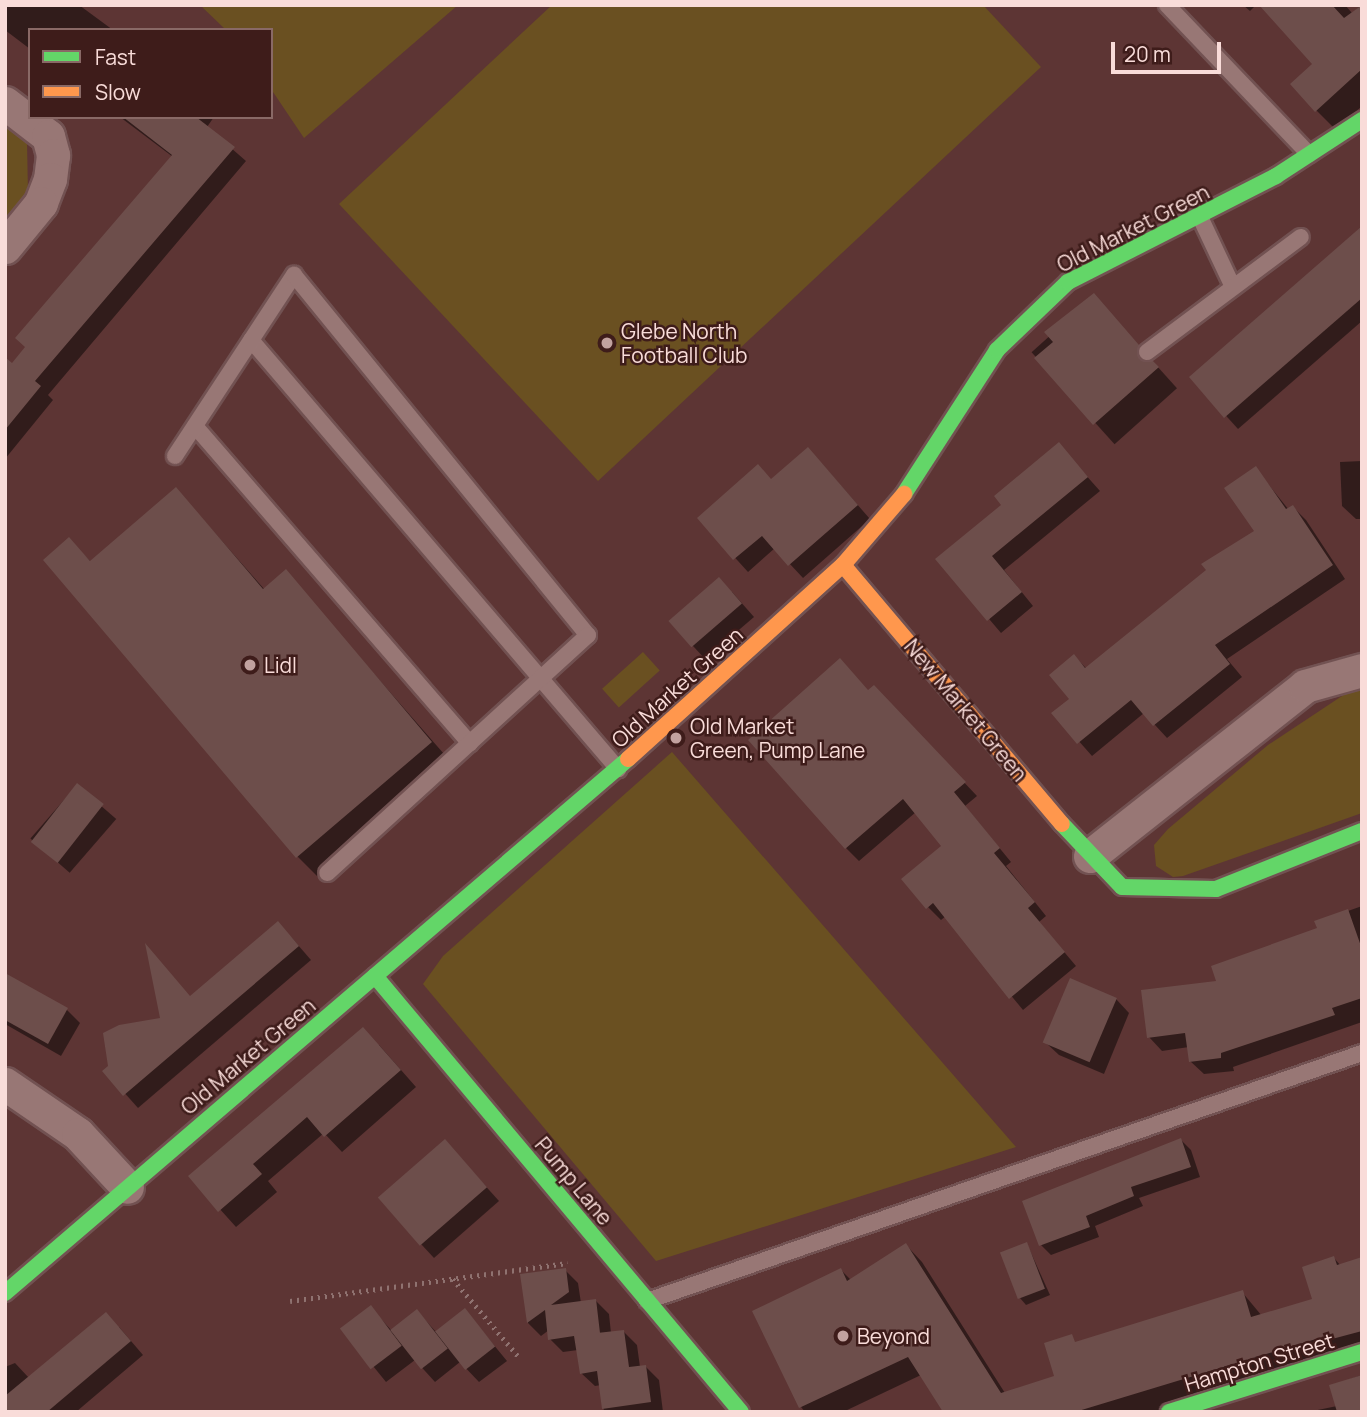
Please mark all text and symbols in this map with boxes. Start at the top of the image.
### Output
legend [28,28,273,119]
scale bar [1115,28,1225,72]
text: 20 m [1124,40,1171,68]
text: Fast [95,43,136,71]
text: Slow [95,78,141,106]
street label: Old Market Green [1053,179,1213,277]
place label: Glebe North Football Club [621,318,747,368]
marker: Glebe North Football Club [599,335,615,351]
street label: Old Market Green [606,622,748,752]
street label: New Market Green [899,634,1033,786]
place label: Lidl [264,652,297,678]
marker: Lidl [242,657,258,673]
place label: Old Market Green, Pump Lane [690,713,865,763]
marker: Old Market Green, Pump Lane [668,730,684,746]
street label: Old Market Green [176,992,320,1120]
street label: Pump Lane [530,1132,618,1230]
place label: Beyond [857,1323,930,1349]
street label: Hampton Street [1181,1327,1337,1397]
marker: Beyond [835,1328,851,1344]

